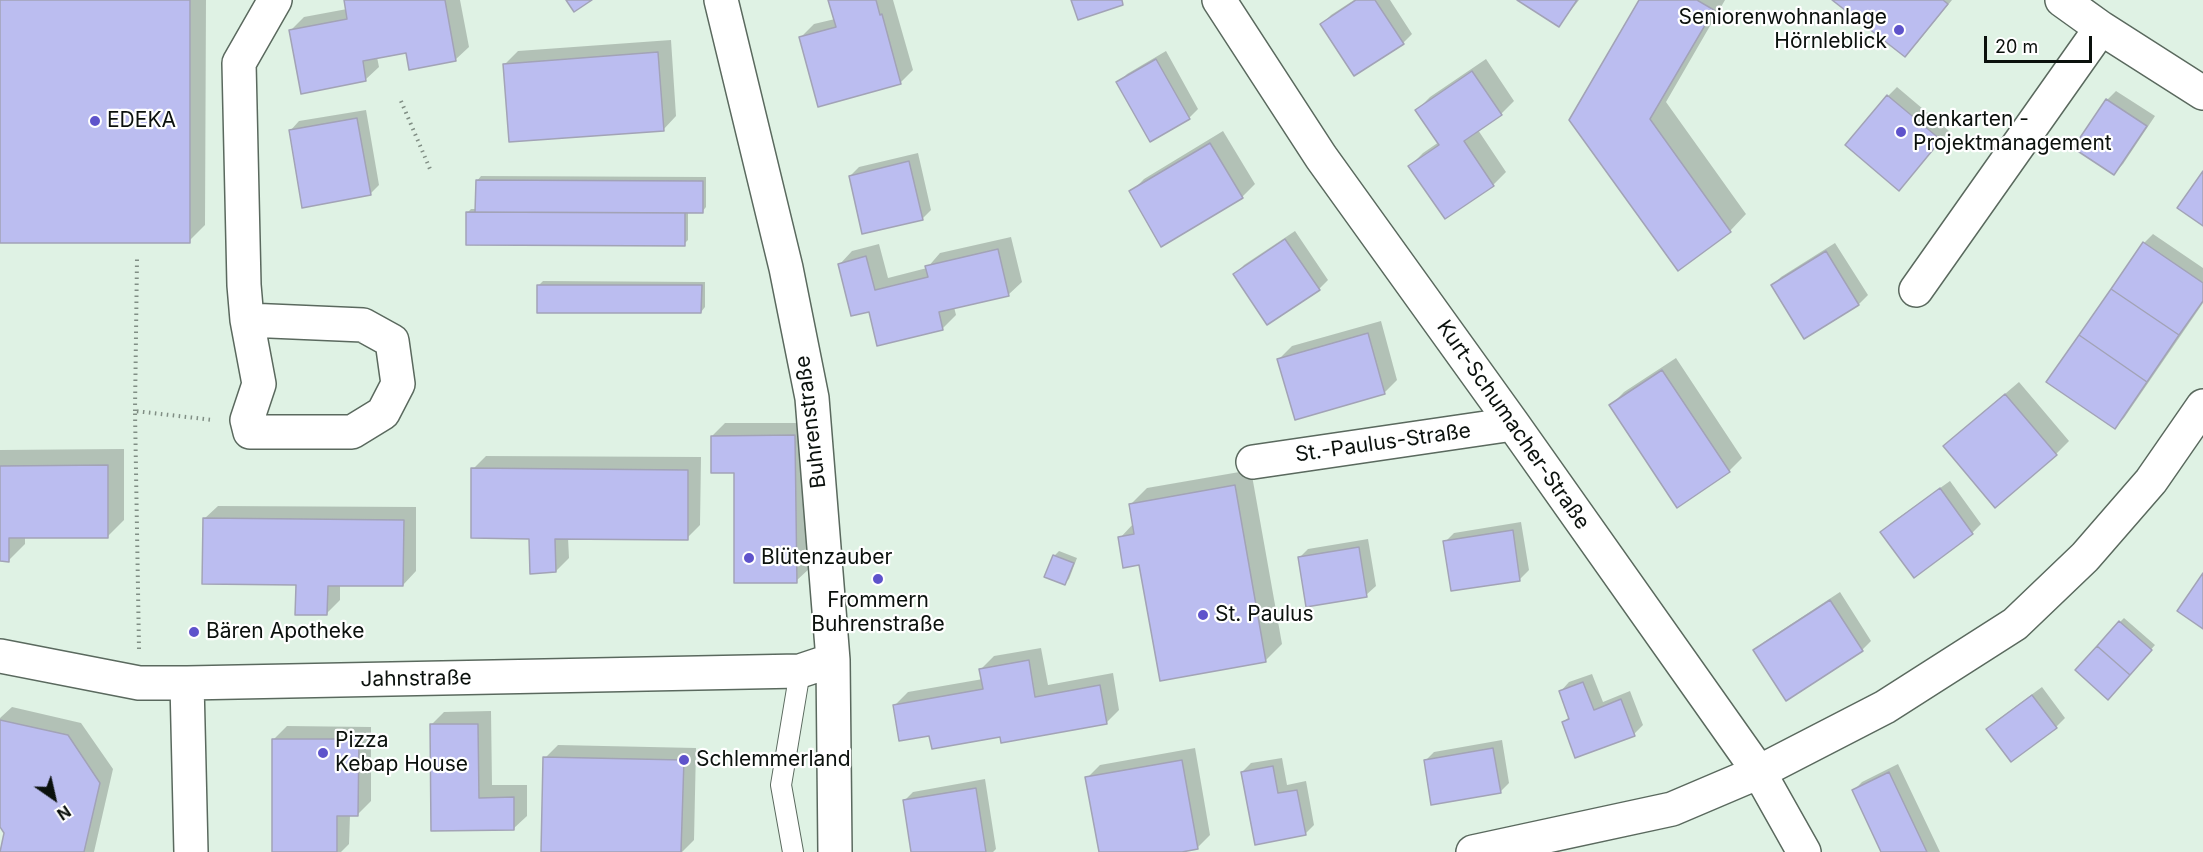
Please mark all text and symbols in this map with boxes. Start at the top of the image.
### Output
place label: Seniorenwohnanlage Hörnleblick [1679,5,1887,55]
marker: Seniorenwohnanlage Hörnleblick [1892,23,1906,37]
scale bar [1987,24,2095,62]
text: 20 m [1995,36,2038,57]
place label: denkarten - Projektmanagement [1913,107,2112,157]
place label: EDEKA [107,108,176,134]
marker: EDEKA [88,114,102,128]
marker: denkarten - Projektmanagement [1894,125,1908,139]
street label: Kurt-Schumacher-Straße [1431,316,1595,534]
street label: Buhrenstraße [790,354,832,490]
street label: St.-Paulus-Straße [1294,418,1472,468]
place label: Blütenzauber [761,545,892,571]
marker: Blütenzauber [742,551,756,565]
marker: Frommern Buhrenstraße [871,572,885,586]
place label: Frommern Buhrenstraße [811,588,945,638]
place label: St. Paulus [1215,602,1314,628]
marker: St. Paulus [1196,608,1210,622]
place label: Bären Apotheke [206,619,364,645]
marker: Bären Apotheke [187,625,201,639]
street label: Jahnstraße [360,665,472,693]
place label: Pizza Kebap House [335,728,468,778]
marker: Pizza Kebap House [316,746,330,760]
place label: Schlemmerland [696,747,851,773]
marker: Schlemmerland [677,753,691,767]
north arrow [24,768,84,828]
text: N [53,801,75,825]

